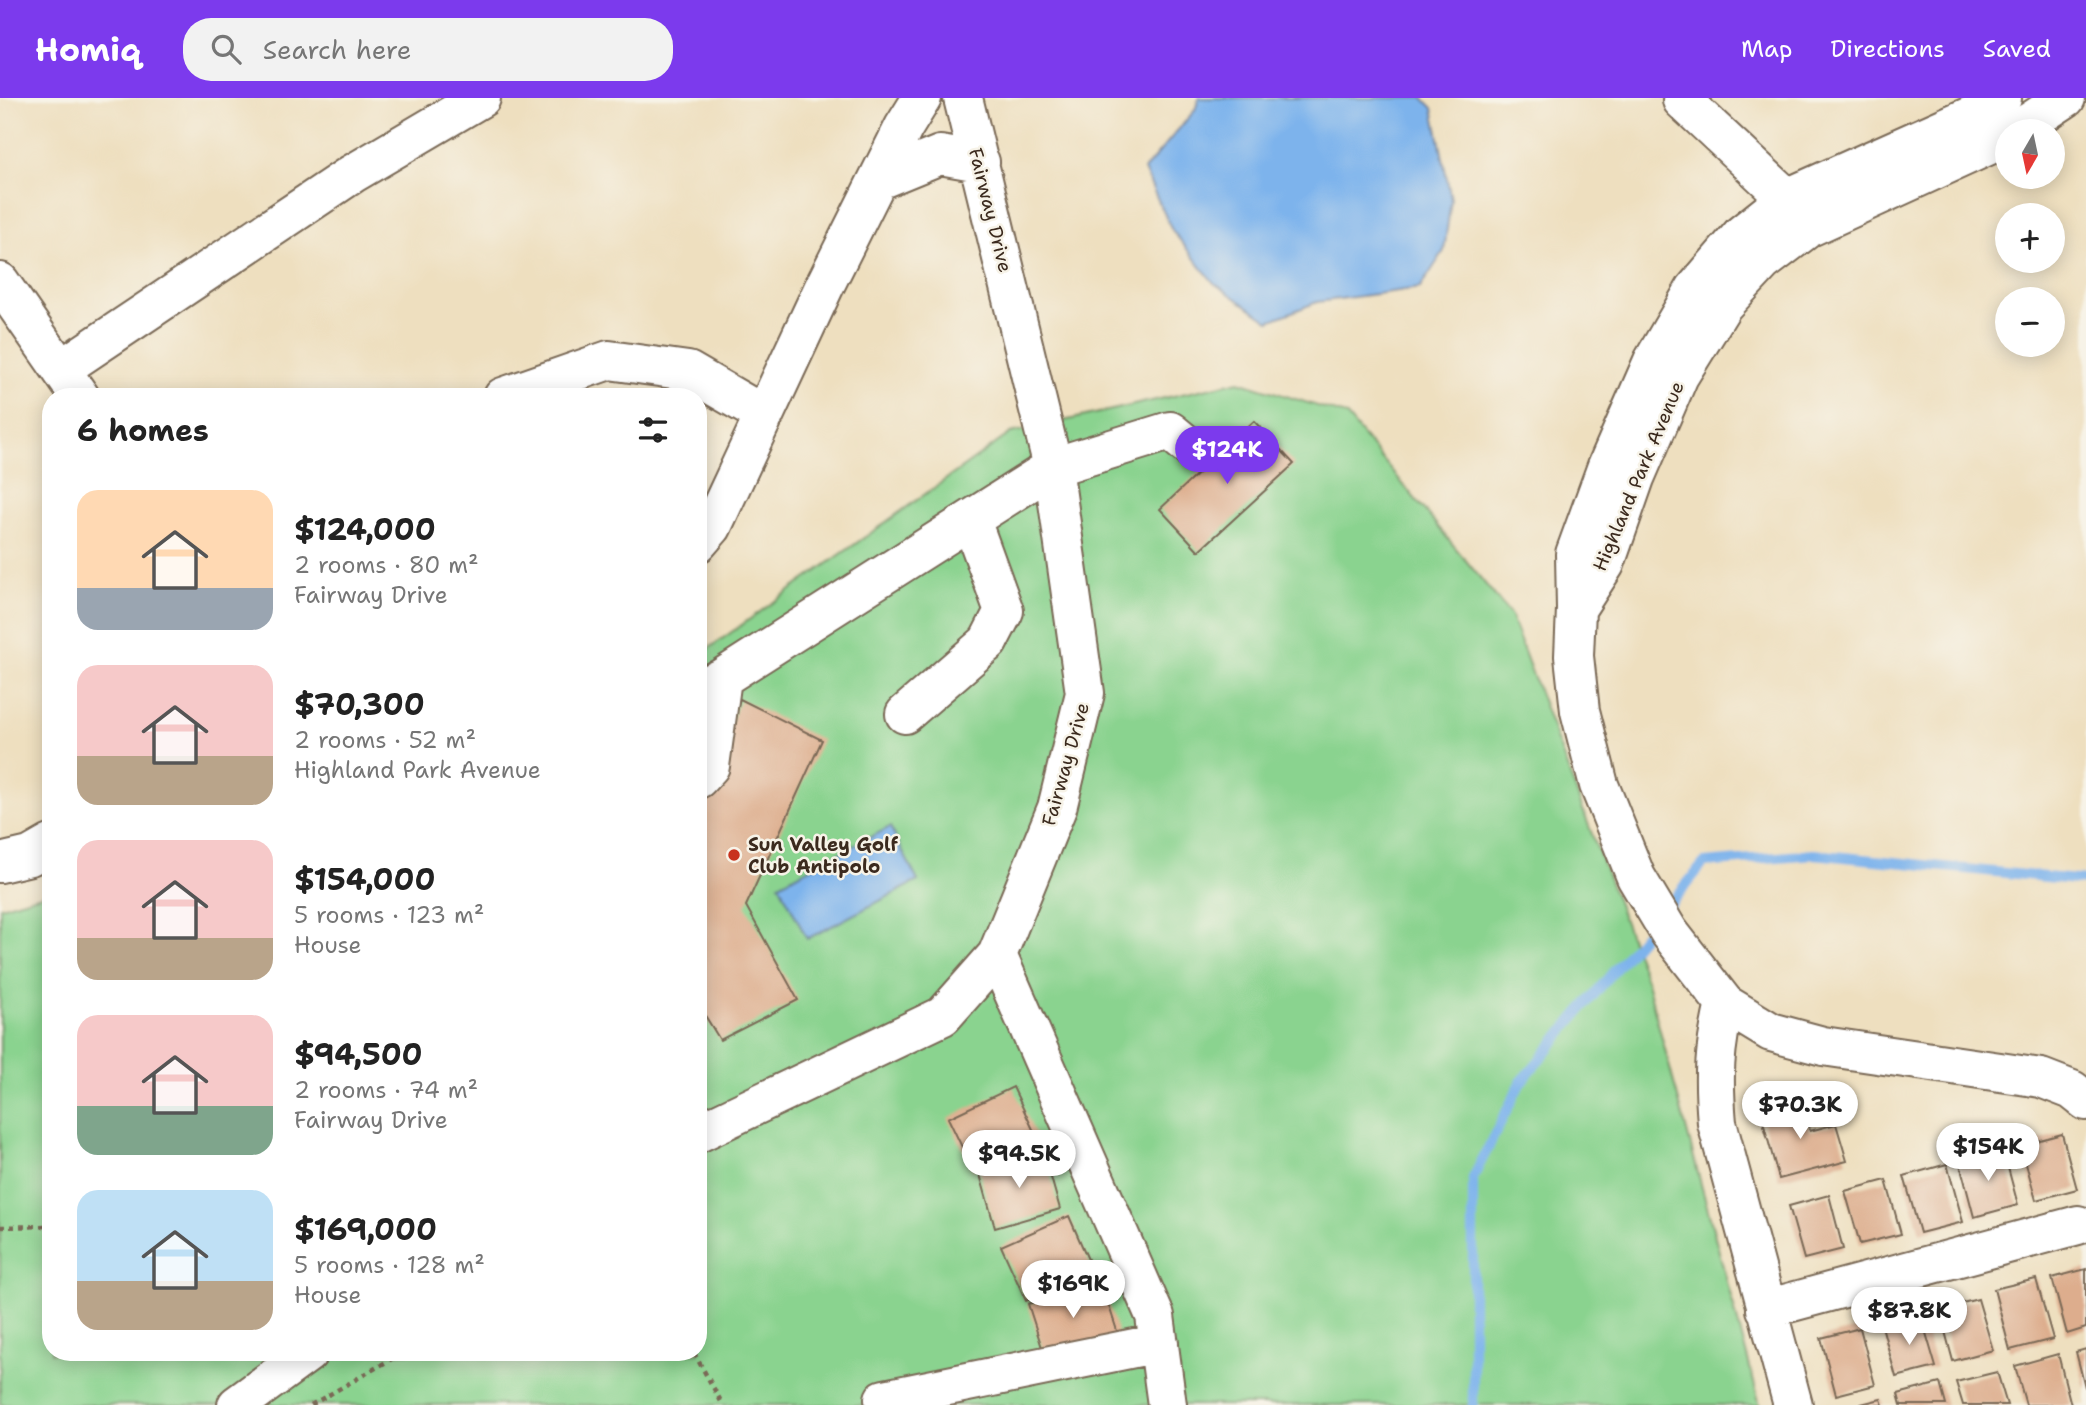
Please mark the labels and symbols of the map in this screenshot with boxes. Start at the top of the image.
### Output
north arrow [1995,119,2065,189]
street label: Fairway Drive [963,145,1018,275]
street label: Highland Park Avenue [1587,377,1690,575]
pin: $124K [1178,426,1276,486]
street label: Fairway Drive [1036,700,1095,829]
place label: Sun Valley Golf Club Antipolo [748,832,898,879]
marker: Sun Valley Golf Club Antipolo [726,847,742,863]
pin: $70.3K [1743,1082,1857,1141]
pin: $154K [1939,1124,2037,1183]
pin: $94.5K [962,1130,1076,1190]
pin: $169K [1024,1260,1122,1320]
pin: $87.8K [1852,1288,1966,1347]

